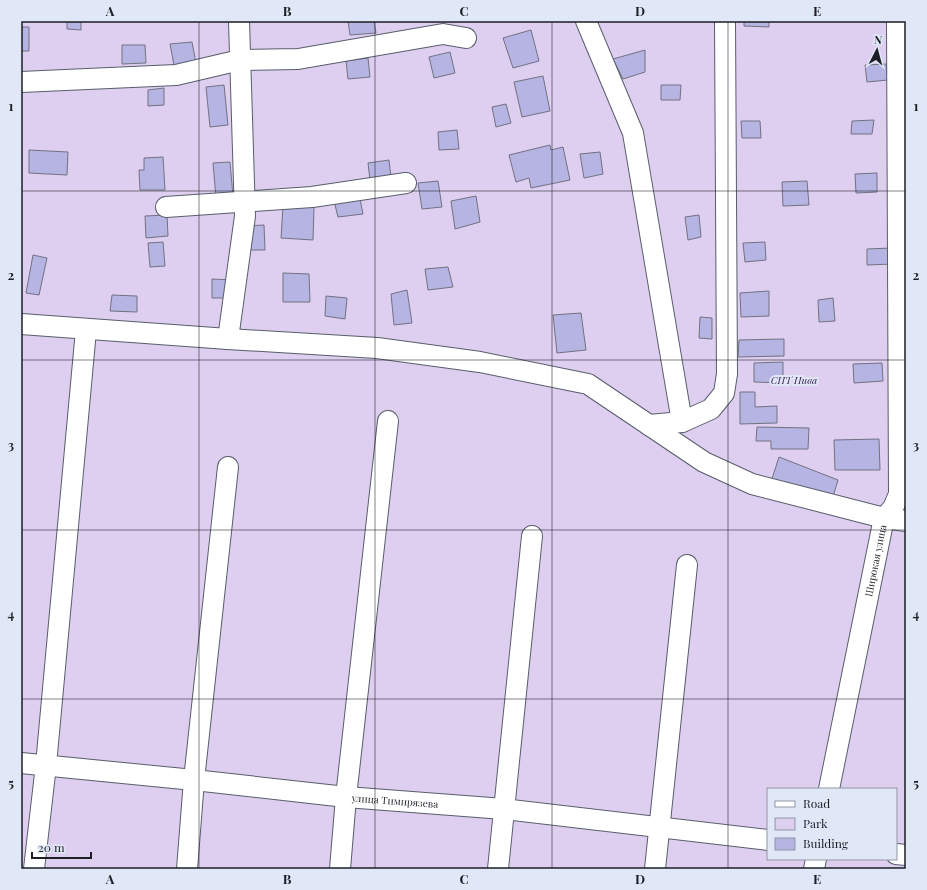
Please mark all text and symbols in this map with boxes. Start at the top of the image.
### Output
text: A [105,2,115,19]
text: B [283,2,292,19]
text: C [459,2,469,19]
text: D [635,2,645,19]
text: E [813,2,821,19]
north arrow [857,30,897,70]
text: N [873,32,883,47]
text: 1 [9,97,14,114]
text: 1 [914,97,919,114]
text: 2 [8,266,15,283]
text: 2 [913,266,920,283]
park label: СНТ Нива [771,373,817,387]
text: 3 [8,436,14,453]
text: 3 [913,436,919,453]
street label: Широкая улица [861,523,889,598]
text: 4 [8,605,15,622]
text: 4 [913,605,920,622]
text: 5 [8,774,14,791]
text: 5 [913,774,919,791]
legend [767,788,897,860]
street label: улица Тимирязева [350,790,439,811]
text: Road [803,795,830,811]
text: Park [803,815,828,831]
scale bar [32,834,91,860]
text: Building [803,835,849,851]
text: 20 m [38,839,65,855]
text: A [105,870,115,887]
text: B [283,870,292,887]
text: C [459,870,469,887]
text: D [635,870,645,887]
text: E [813,870,821,887]

